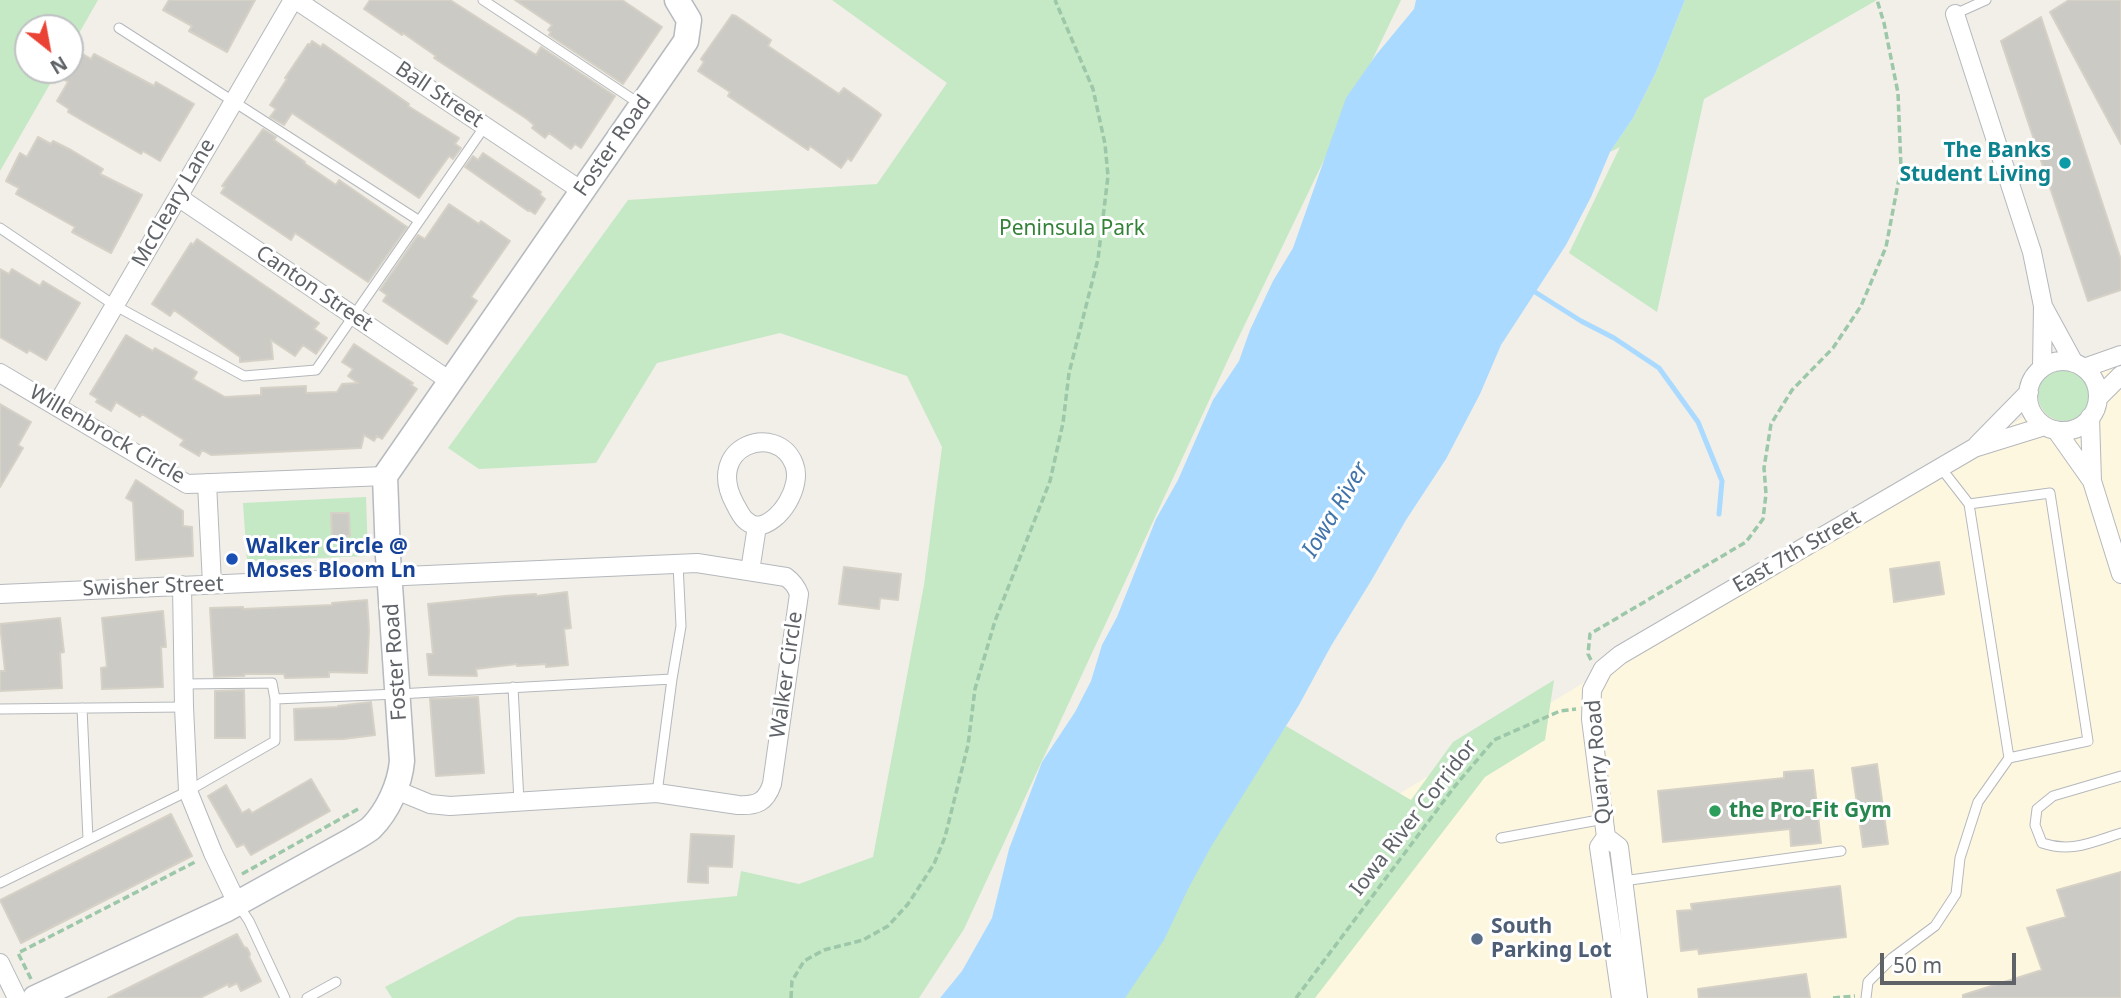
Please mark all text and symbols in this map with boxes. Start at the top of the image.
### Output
north arrow [14,14,84,84]
text: N [45,50,72,80]
street label: Ball Street [390,56,488,134]
street label: Foster Road [569,91,657,201]
street label: McCleary Lane [127,134,221,272]
place label: The Banks Student Living [1899,138,2051,188]
marker: The Banks Student Living [2057,155,2073,171]
park label: Peninsula Park [999,216,1145,242]
street label: Canton Street [251,241,377,337]
street label: Willenbrock Circle [25,380,189,490]
water label: Iowa River [1297,457,1375,563]
street label: East 7th Street [1729,505,1865,599]
place label: Walker Circle @ Moses Bloom Ln [246,534,416,584]
marker: Walker Circle @ Moses Bloom Ln [224,551,240,567]
street label: Swisher Street [82,572,224,602]
street label: Foster Road [379,602,413,722]
street label: Walker Circle [766,610,808,740]
street label: Quarry Road [1581,699,1617,825]
street label: Iowa River Corridor [1345,735,1483,901]
place label: the Pro-Fit Gym [1729,798,1892,824]
marker: the Pro-Fit Gym [1707,803,1723,819]
place label: South Parking Lot [1491,914,1612,964]
marker: South Parking Lot [1469,931,1485,947]
scale bar [1883,939,2020,983]
text: 50 m [1893,951,1942,979]

